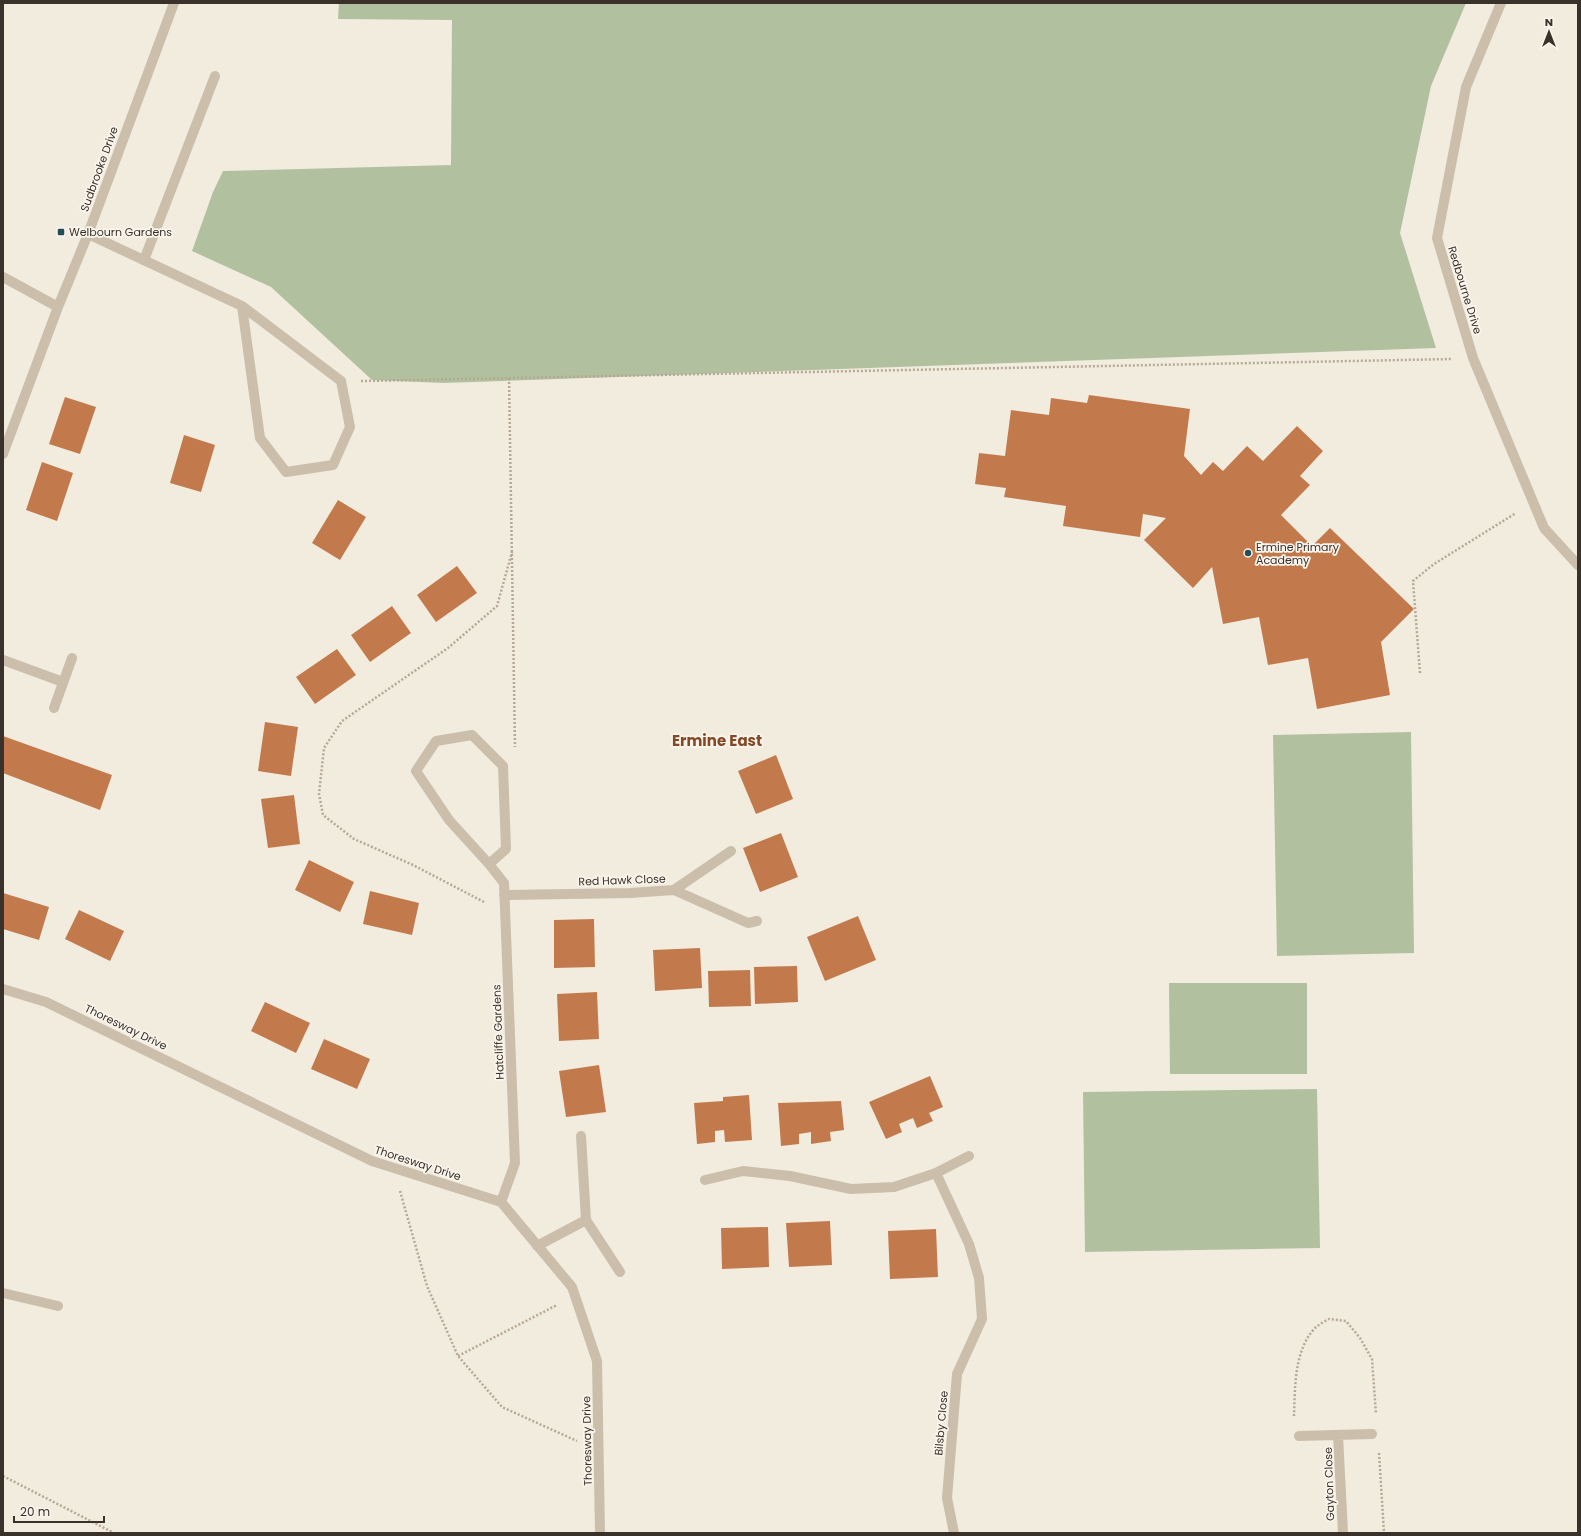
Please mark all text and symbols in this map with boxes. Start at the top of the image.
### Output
north arrow [1529,12,1569,52]
text: N [1545,14,1553,30]
street label: Sudbrooke Drive [76,124,122,214]
place label: Welbourn Gardens [69,224,172,240]
marker: Welbourn Gardens [56,227,66,237]
street label: Redbourne Drive [1444,244,1486,336]
place label: Ermine Primary Academy [1256,539,1340,568]
marker: Ermine Primary Academy [1243,548,1253,558]
district label: Ermine East [672,730,762,751]
street label: Red Hawk Close [578,870,666,890]
street label: Hatcliffe Gardens [488,984,508,1080]
street label: Thoresway Drive [82,1000,170,1054]
street label: Thoresway Drive [373,1142,463,1185]
street label: Bilsby Close [930,1390,952,1456]
street label: Thoresway Drive [578,1396,596,1486]
street label: Gayton Close [1320,1447,1338,1521]
scale bar [14,1498,104,1524]
text: 20 m [20,1503,50,1520]

